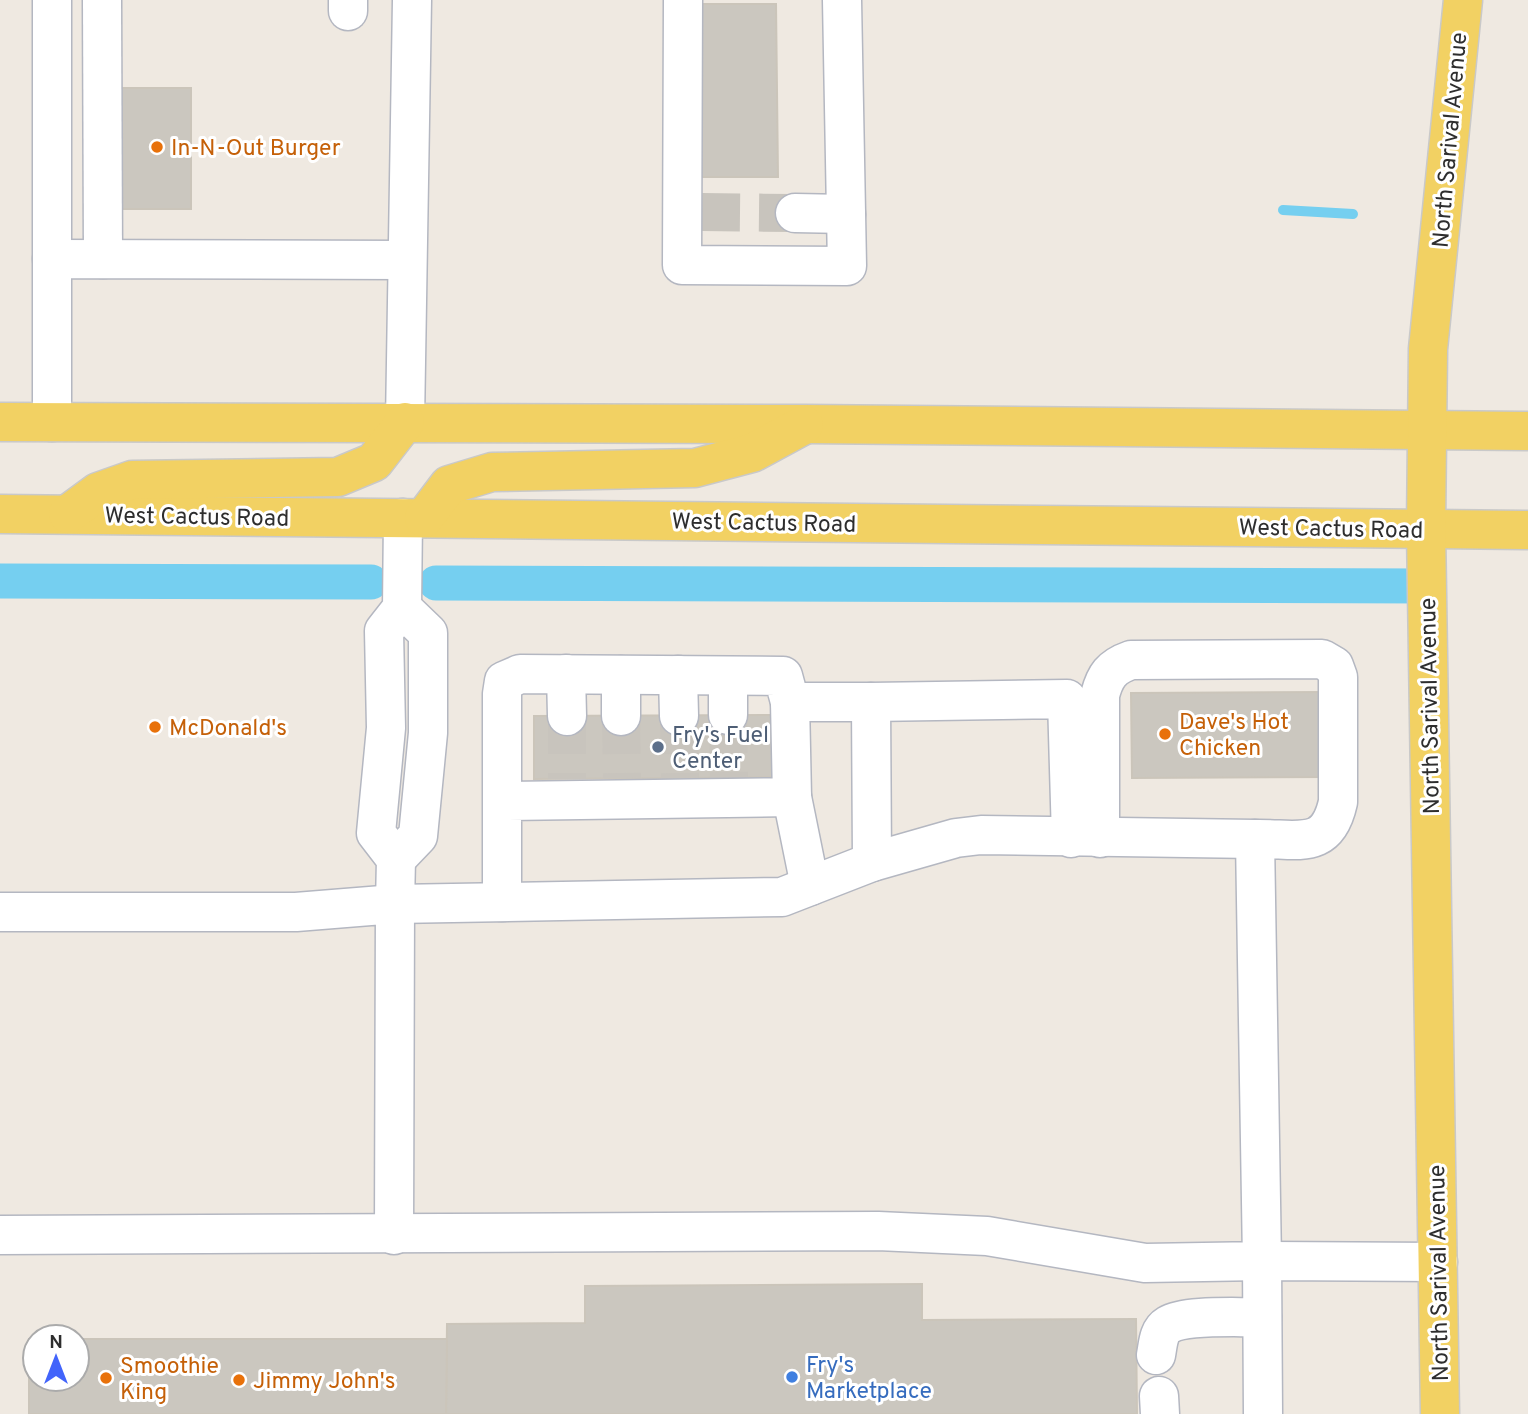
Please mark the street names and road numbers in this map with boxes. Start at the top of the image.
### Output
street label: North Sarival Avenue [1428,31,1475,249]
street label: West Cactus Road [104,502,290,535]
street label: West Cactus Road [671,508,857,541]
street label: West Cactus Road [1238,514,1424,547]
street label: North Sarival Avenue [1415,597,1448,814]
street label: North Sarival Avenue [1424,1164,1457,1381]

